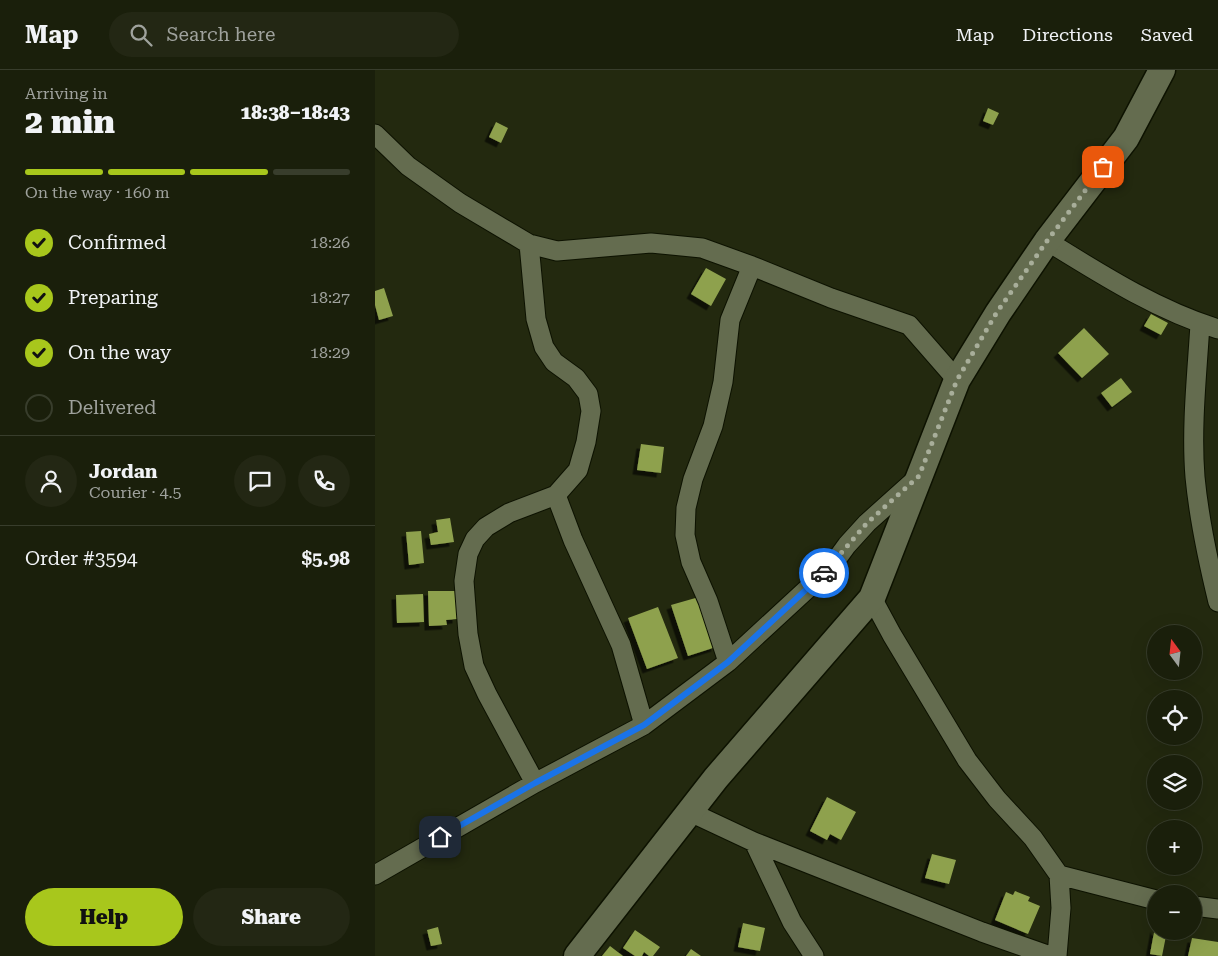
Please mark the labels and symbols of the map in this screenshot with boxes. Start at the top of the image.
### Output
pin [1082,146,1124,188]
courier [799,548,849,598]
north arrow [1147,625,1203,680]
pin [419,816,461,858]

